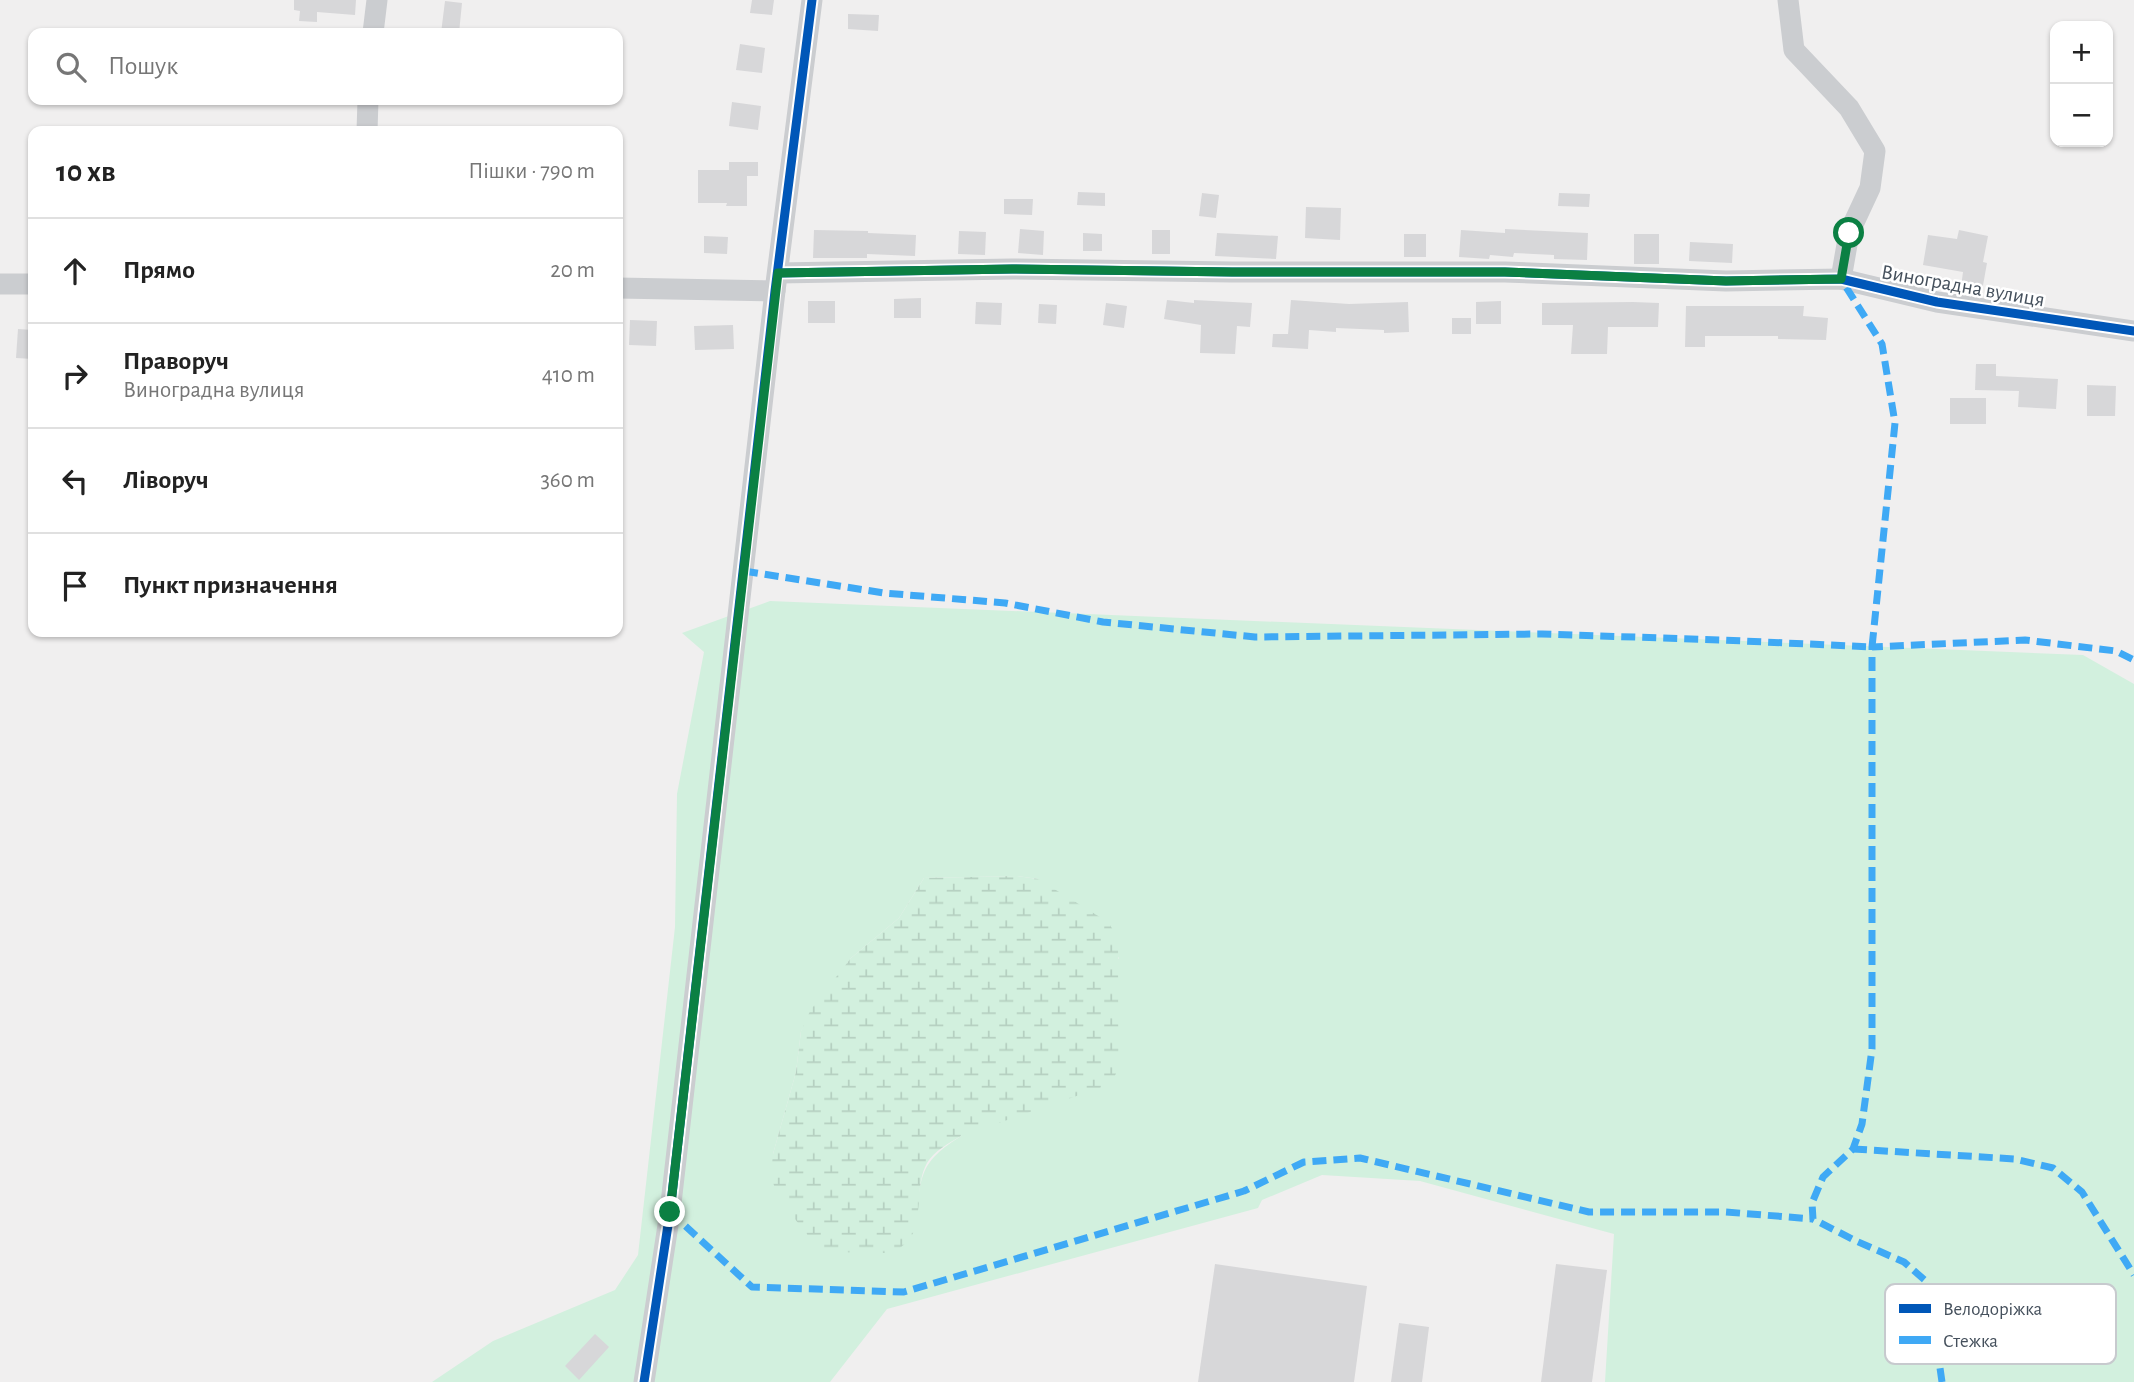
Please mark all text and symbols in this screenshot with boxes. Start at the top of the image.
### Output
map controls [2050,21,2113,147]
button: + [2050,21,2113,84]
search box [28,28,623,105]
icon: search [52,48,90,86]
text: Пошук [108,53,178,79]
button: − [2050,84,2113,147]
text: 10 хв [56,157,116,187]
text: Пішки · 790 m [468,160,595,183]
route start [1833,217,1864,248]
icon: ahead [56,252,94,290]
text: Прямо [123,257,195,283]
text: 20 m [550,259,595,282]
street label: Виноградна вулиця [1880,261,2046,311]
text: Праворуч [123,348,229,374]
icon: right [56,357,94,395]
text: 410 m [542,364,595,387]
text: Виноградна вулиця [123,379,304,402]
icon: left [56,462,94,500]
text: Ліворуч [123,467,209,493]
text: 360 m [540,469,595,492]
icon: arrive [56,567,94,605]
text: Пункт призначення [123,572,338,598]
route end [654,1196,685,1227]
legend [1885,1284,2116,1364]
text: Велодоріжка [1943,1300,2043,1319]
text: Стежка [1943,1332,1998,1351]

